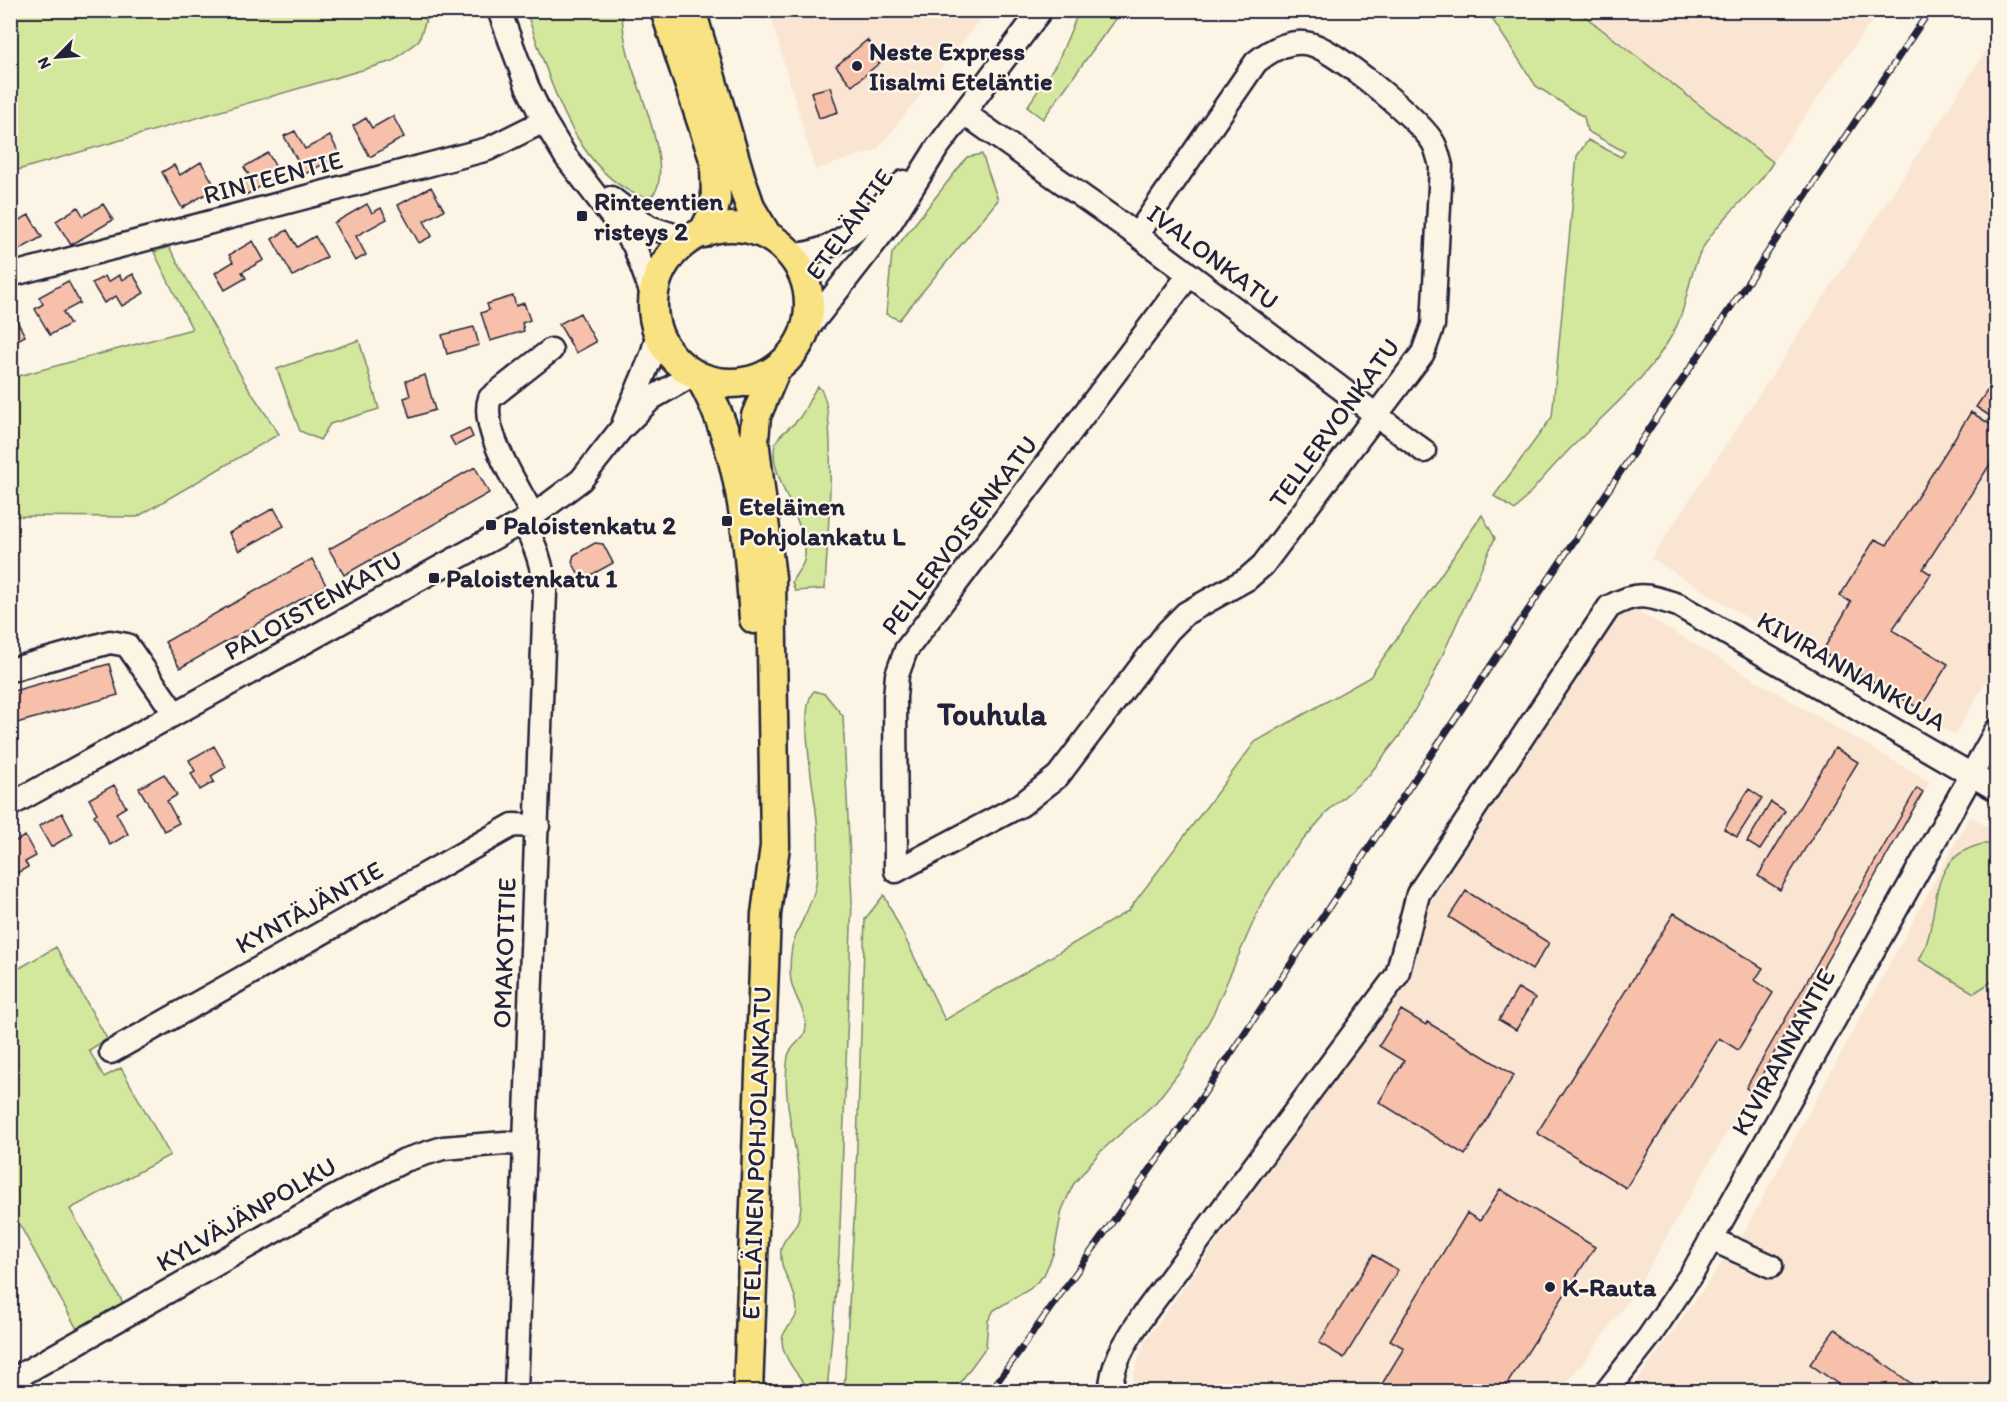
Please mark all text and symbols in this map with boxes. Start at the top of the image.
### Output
north arrow [27,27,87,87]
place label: Neste Express Iisalmi Eteläntie [869,35,1053,97]
text: N [33,54,55,72]
marker: Neste Express Iisalmi Eteläntie [850,59,864,73]
street label: RINTEENTIE [200,143,346,211]
street label: ETELÄNTIE [798,162,900,286]
place label: Rinteentien risteys 2 [594,185,723,247]
street label: IVALONKATU [1141,197,1285,317]
marker: Rinteentien risteys 2 [575,209,589,223]
street label: TELLERVONKATU [1262,332,1406,514]
street label: PELLERVOISENKATU [874,429,1044,641]
place label: Eteläinen Pohjolankatu L [739,490,906,552]
place label: Paloistenkatu 2 [503,509,676,541]
marker: Eteläinen Pohjolankatu L [720,514,734,528]
marker: Paloistenkatu 2 [484,518,498,532]
street label: PALOISTENKATU [218,543,408,667]
place label: Paloistenkatu 1 [446,562,617,594]
marker: Paloistenkatu 1 [427,571,441,585]
street label: KIVIRANNANKUJA [1752,604,1952,738]
district label: Touhula [936,695,1047,733]
street label: KYNTÄJÄNTIE [230,853,388,961]
street label: OMAKOTITIE [485,877,523,1029]
street label: KIVIRANNANTIE [1724,963,1842,1141]
street label: ETELÄINEN POHJOLANKATU [734,986,778,1320]
street label: KYLVÄJÄNPOLKU [150,1149,342,1279]
place label: K-Rauta [1562,1271,1657,1303]
marker: K-Rauta [1543,1280,1557,1294]

